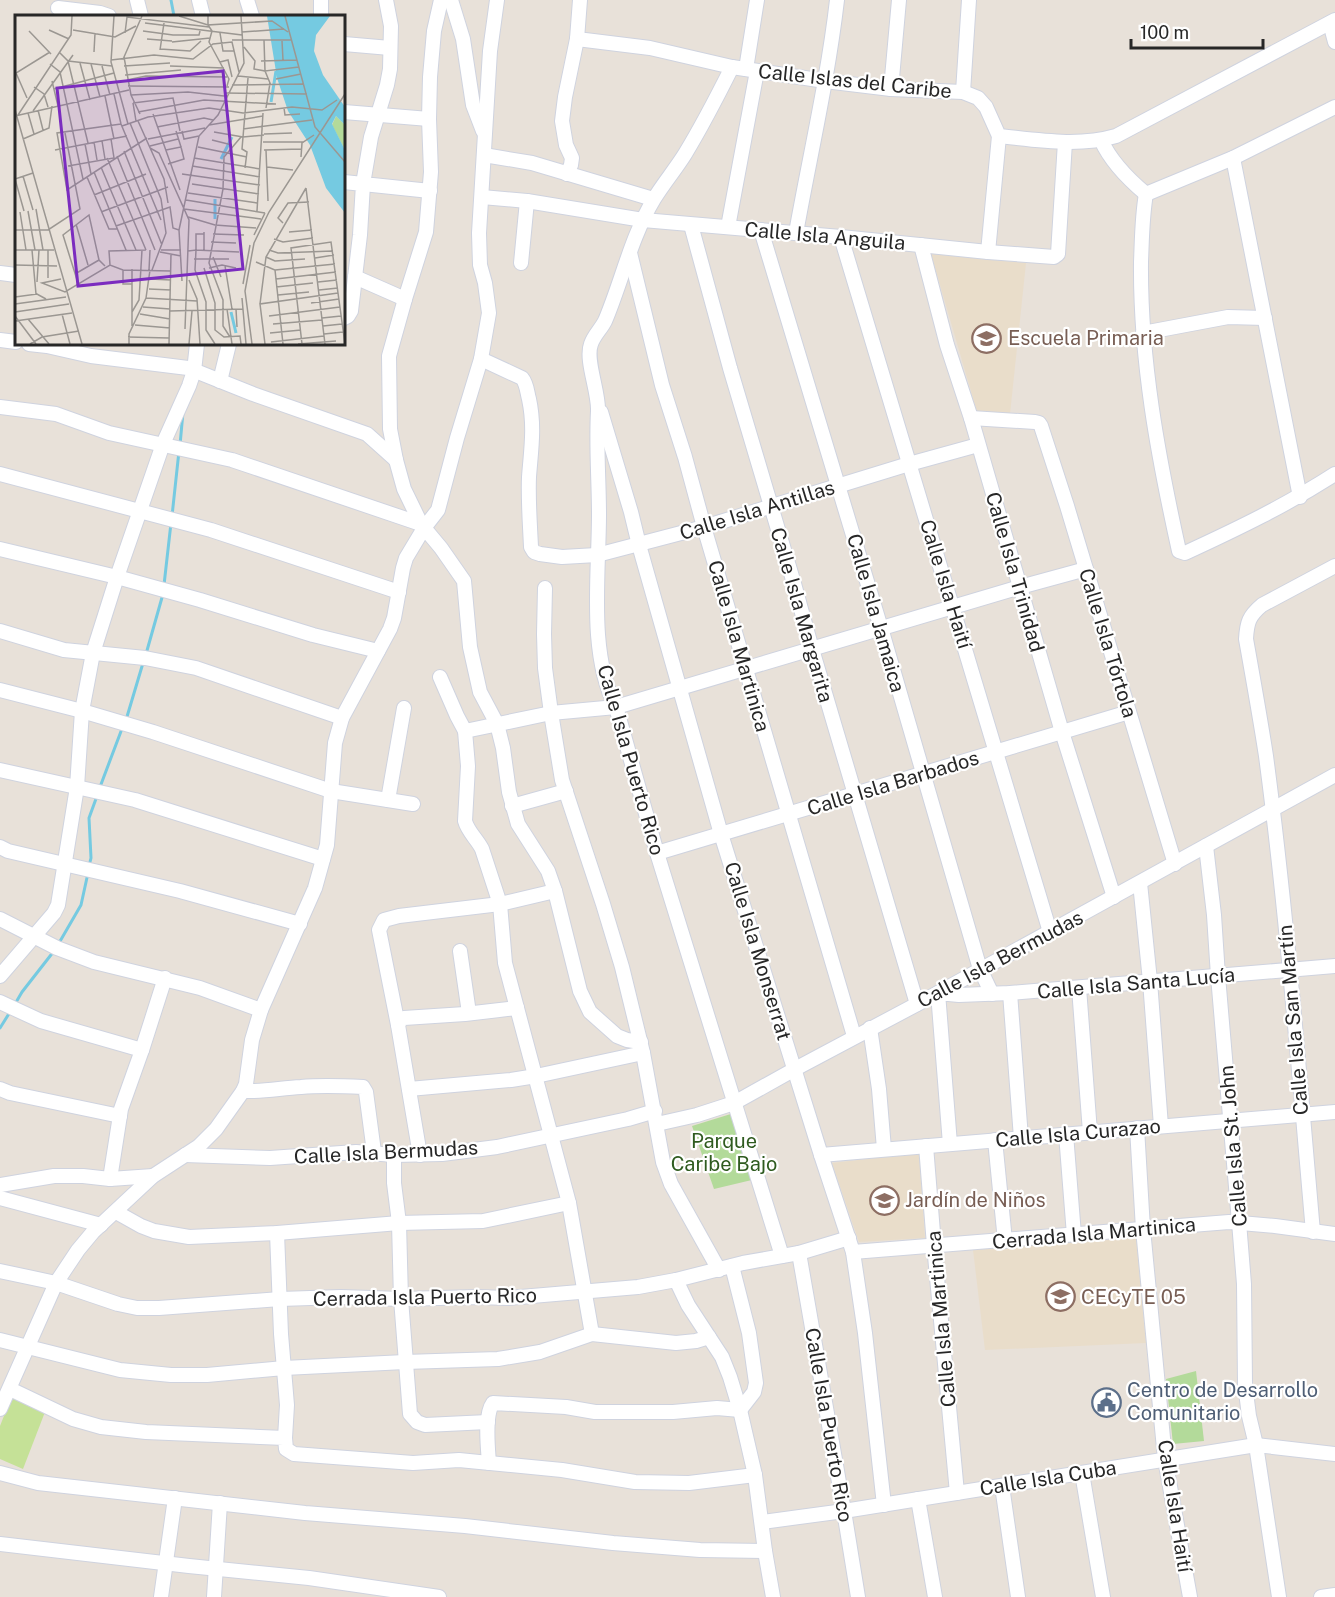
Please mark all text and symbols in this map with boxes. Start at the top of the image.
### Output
scale bar [1131,12,1263,50]
inset map [15,15,345,345]
text: 100 m [1140,22,1189,43]
street label: Calle Islas del Caribe [757,59,953,103]
street label: Calle Isla Anguila [744,217,906,255]
school or university icon: Escuela Primaria [971,322,1003,354]
place label: Escuela Primaria [1008,326,1164,350]
street label: Calle Isla Antillas [677,475,837,545]
street label: Calle Isla Trinidad [981,489,1049,655]
street label: Calle Isla Haití [915,517,977,652]
street label: Calle Isla Margarita [766,525,838,705]
street label: Calle Isla Jamaica [842,531,910,695]
street label: Calle Isla Martinica [703,558,775,734]
street label: Calle Isla Tórtola [1074,565,1142,721]
street label: Calle Isla Puerto Rico [592,662,670,858]
street label: Calle Isla Barbados [804,745,982,821]
street label: Calle Isla Monserrat [719,859,797,1043]
street label: Calle Isla Bermudas [913,905,1087,1013]
street label: Calle Isla San Martín [1273,924,1313,1116]
street label: Calle Isla Santa Lucía [1036,962,1236,1004]
street label: Calle Isla St. John [1214,1064,1252,1228]
street label: Calle Isla Curazao [994,1114,1162,1152]
park label: Parque Caribe Bajo [671,1129,777,1176]
street label: Calle Isla Bermudas [293,1135,479,1169]
school or university icon: Jardín de Niños [868,1184,900,1216]
place label: Jardín de Niños [905,1188,1046,1212]
street label: Cerrada Isla Martinica [991,1212,1197,1254]
street label: Calle Isla Martinica [921,1230,961,1408]
school or university icon: CECyTE 05 [1044,1281,1076,1313]
street label: Cerrada Isla Puerto Rico [313,1283,537,1311]
place label: CECyTE 05 [1081,1285,1186,1309]
street label: Calle Isla Puerto Rico [800,1326,858,1524]
place label: Centro de Desarrollo Comunitario [1127,1378,1318,1425]
public building icon: Centro de Desarrollo Comunitario [1090,1386,1122,1418]
street label: Calle Isla Haití [1153,1438,1197,1575]
street label: Calle Isla Cuba [978,1455,1118,1501]

